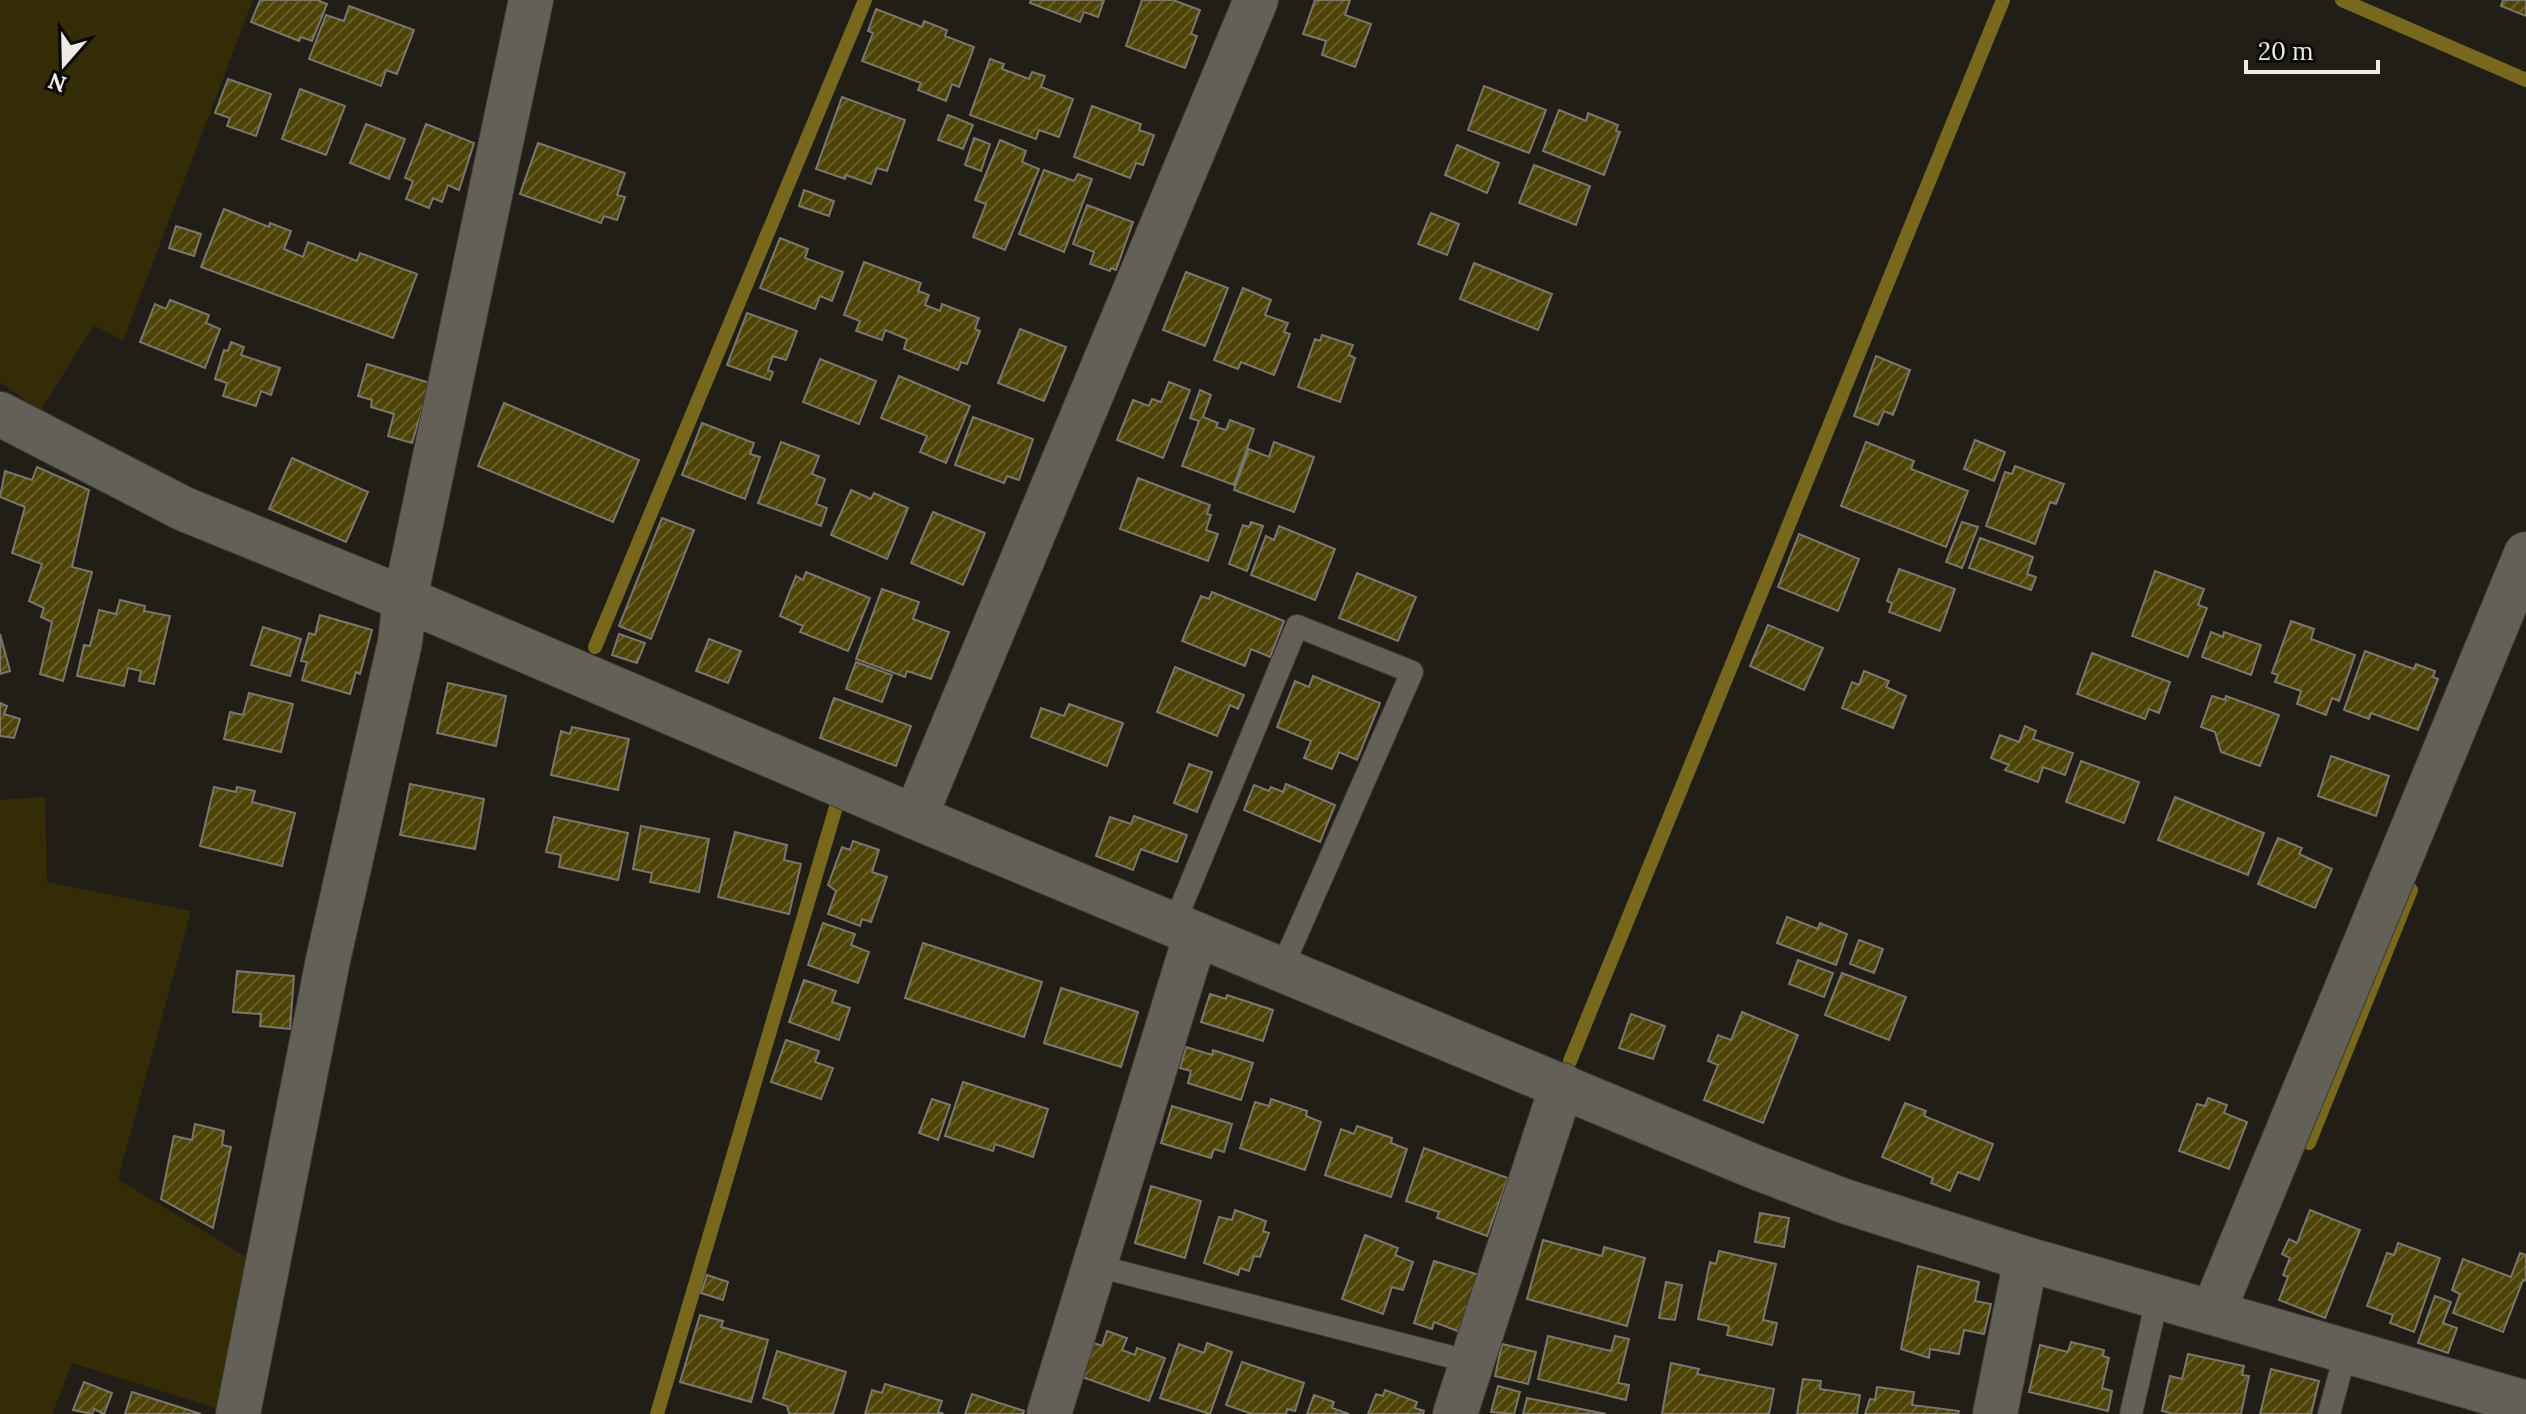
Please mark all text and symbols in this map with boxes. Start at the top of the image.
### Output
north arrow [24,24,104,104]
scale bar [2246,24,2378,74]
text: 20 m [2258,36,2314,67]
text: N [44,67,70,99]

